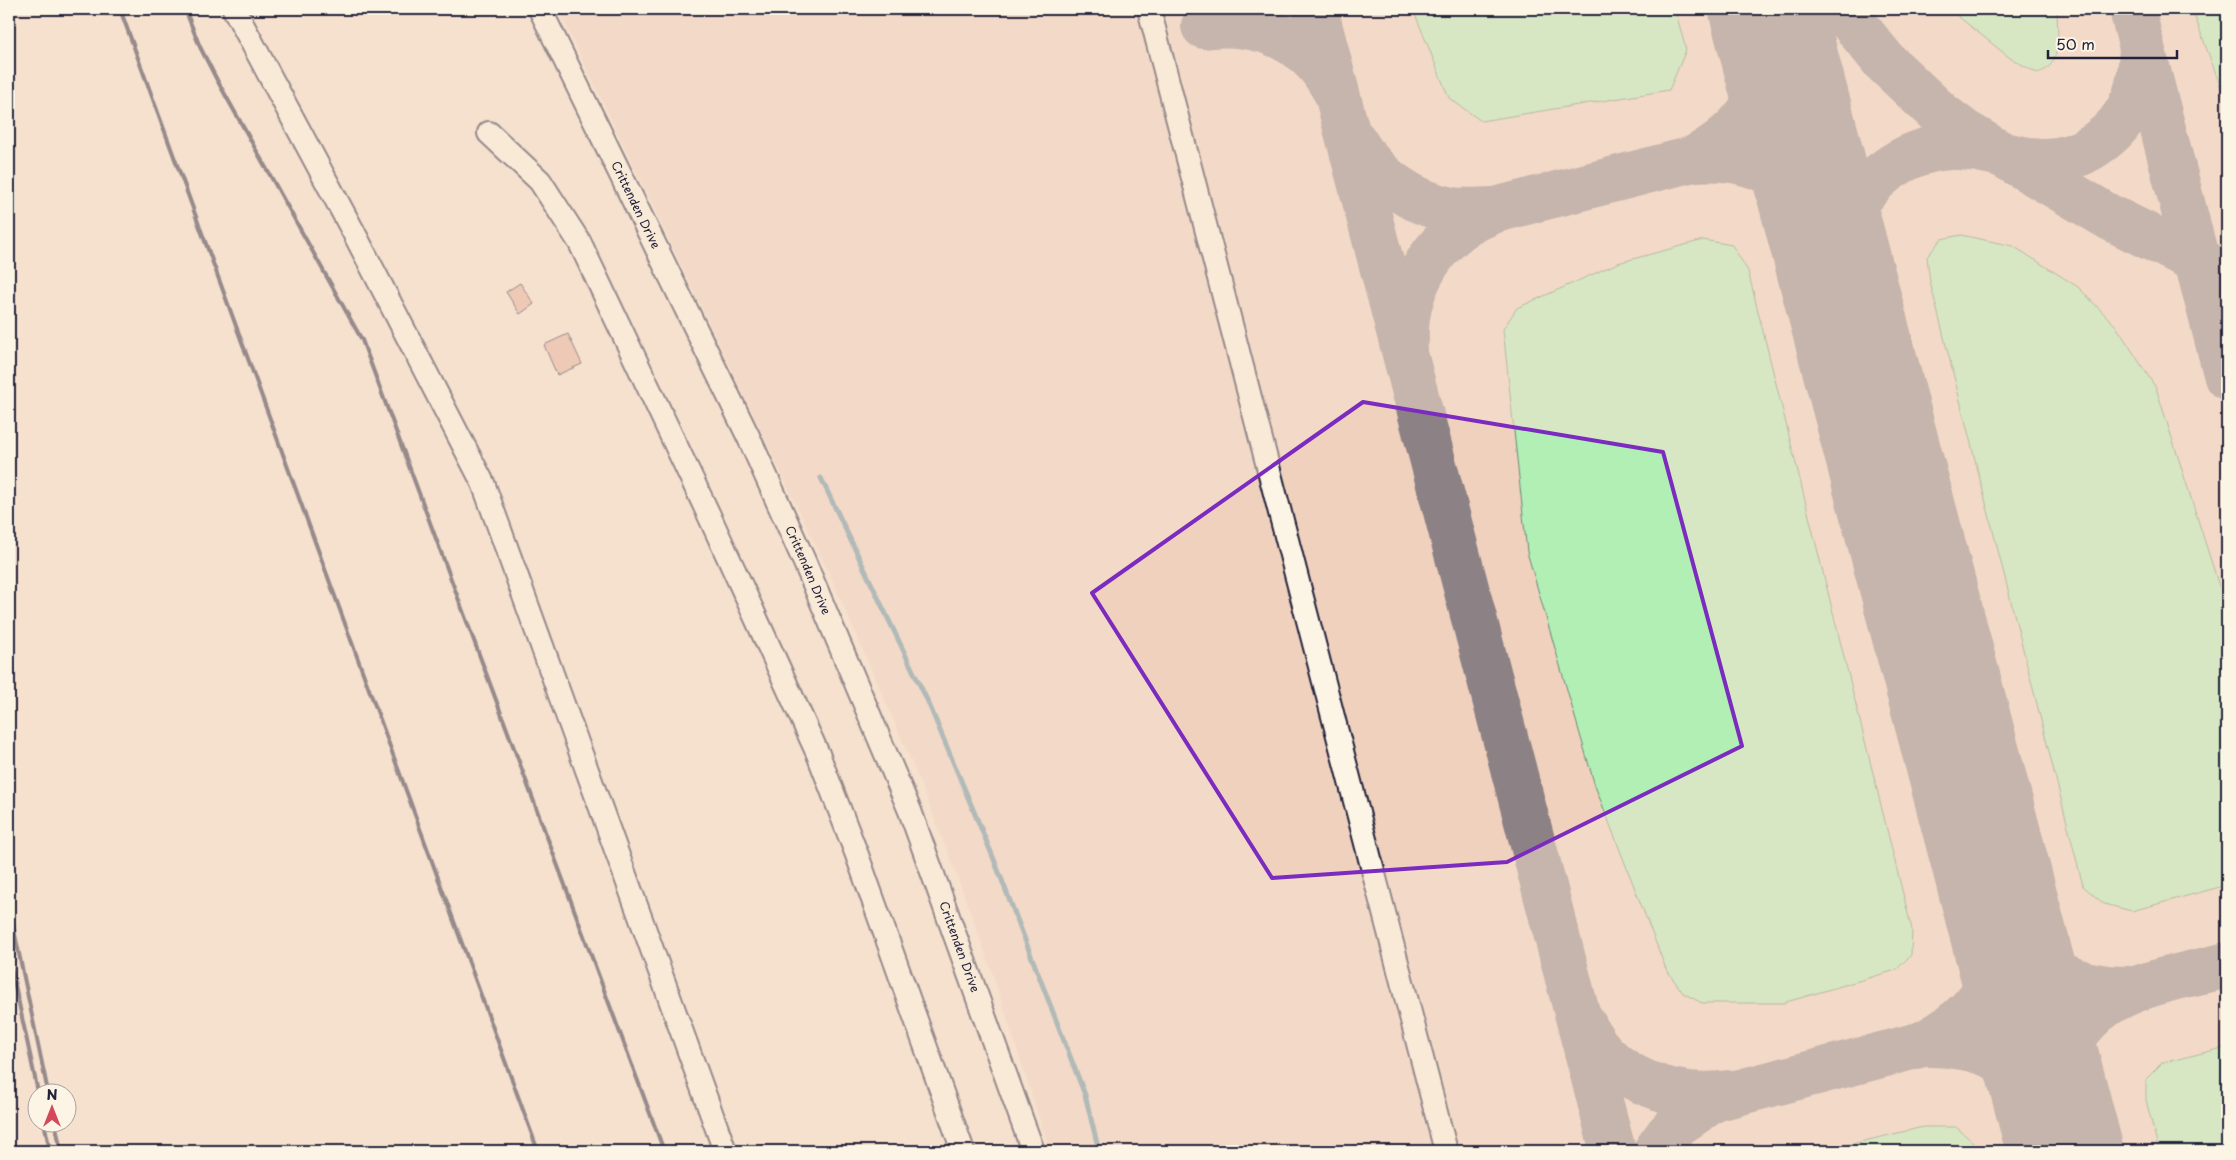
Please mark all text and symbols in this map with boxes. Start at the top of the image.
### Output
scale bar [2048,28,2177,60]
text: 50 m [2056,32,2095,55]
street label: Crittenden Drive [607,158,665,251]
street label: Crittenden Drive [781,522,836,617]
street label: Crittenden Drive [935,899,985,995]
north arrow [28,1082,78,1132]
text: N [46,1084,58,1105]

